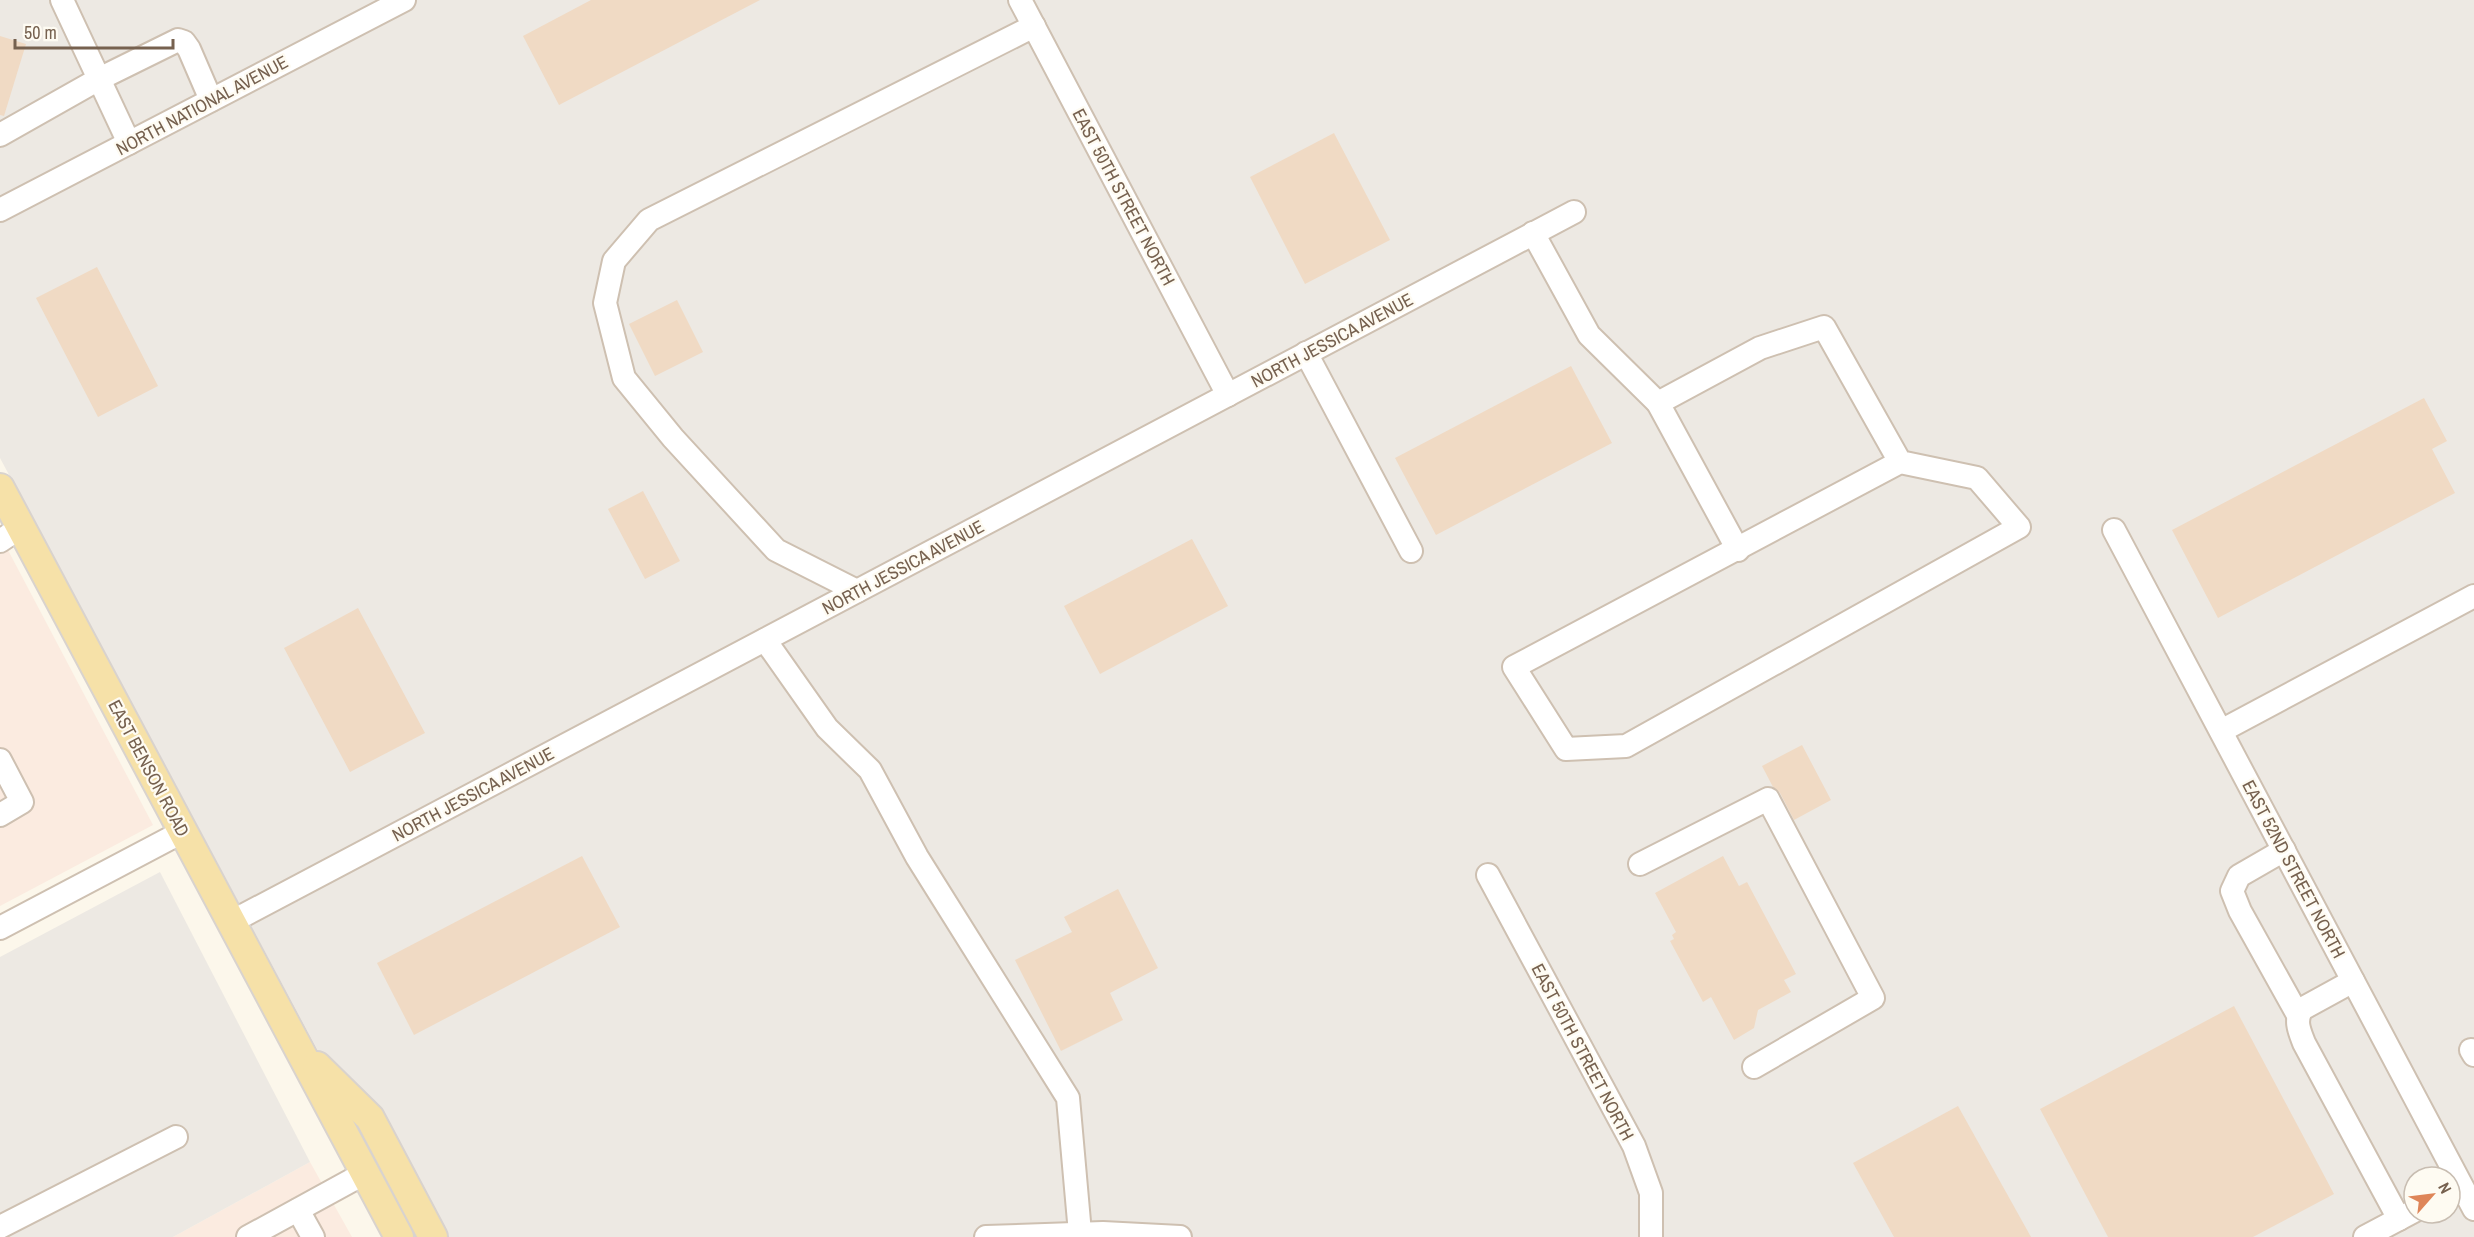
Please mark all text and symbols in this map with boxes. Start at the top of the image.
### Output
scale bar [15,12,172,50]
text: 50 m [24,20,57,45]
street label: NORTH NATIONAL AVENUE [112,49,292,161]
street label: EAST 50TH STREET NORTH [1067,104,1181,290]
street label: NORTH JESSICA AVENUE [1247,287,1417,393]
street label: NORTH JESSICA AVENUE [818,514,988,620]
street label: EAST BENSON ROAD [102,695,196,841]
street label: NORTH JESSICA AVENUE [388,741,558,847]
street label: EAST 52ND STREET NORTH [2236,775,2352,963]
street label: EAST 50TH STREET NORTH [1526,959,1640,1145]
north arrow [2402,1165,2462,1225]
text: N [2433,1179,2457,1197]

